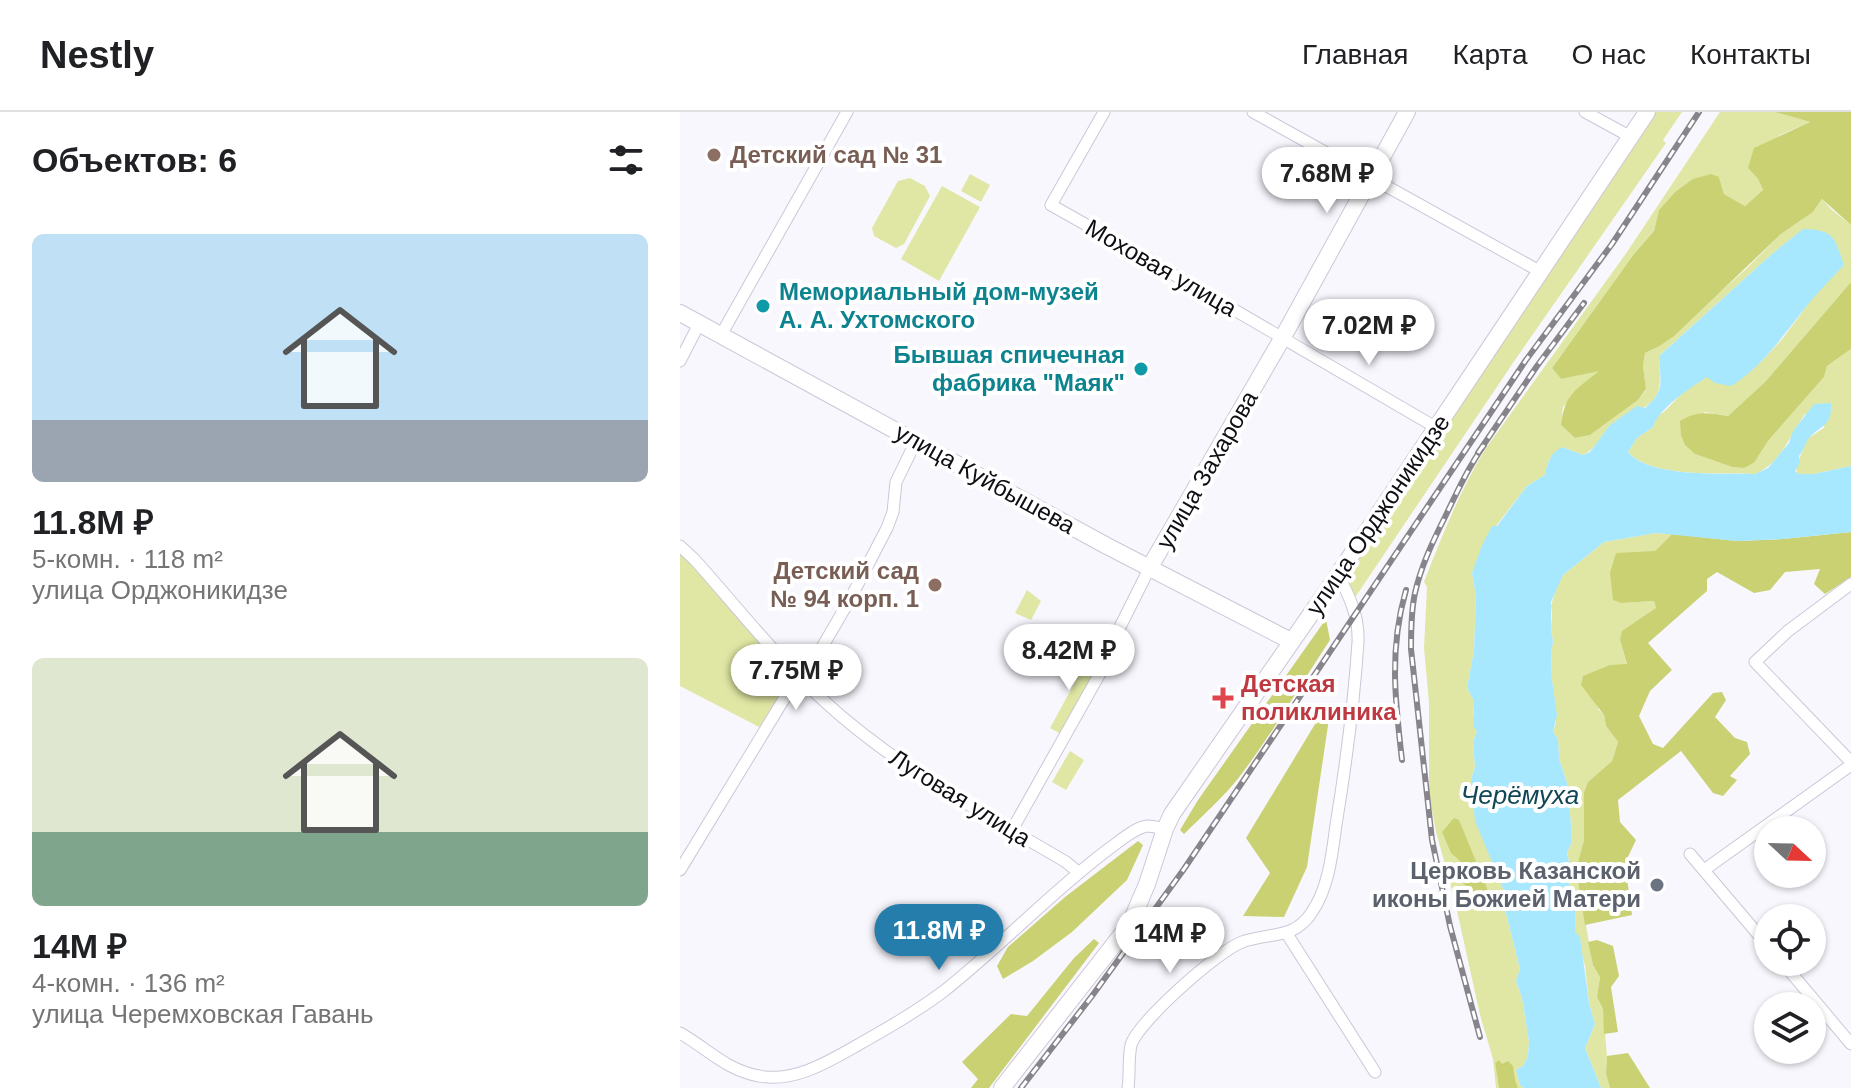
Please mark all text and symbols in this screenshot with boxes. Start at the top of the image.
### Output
text: Nestly [40,34,154,76]
text: Главная [1302,39,1409,70]
text: Карта [1453,39,1527,70]
text: О нас [1571,39,1646,70]
text: Контакты [1690,39,1811,70]
icon: filters [604,138,648,182]
text: Объектов: 6 [32,141,237,179]
place label: Детский сад № 31 [730,141,942,168]
marker: Детский сад № 31 [705,146,723,164]
pin: 7.68M ₽ [1253,147,1401,215]
text: 7.68M ₽ [1280,158,1374,188]
street label: Моховая улица [1081,213,1242,322]
place label: Мемориальный дом-музей А. А. Ухтомского [779,278,1099,333]
icon: home [268,286,412,430]
marker: Мемориальный дом-музей А. А. Ухтомского [754,297,772,315]
pin: 7.02M ₽ [1295,299,1443,367]
text: 7.02M ₽ [1322,310,1416,340]
place label: Бывшая спичечная фабрика "Маяк" [893,341,1125,396]
marker: Бывшая спичечная фабрика "Маяк" [1132,360,1150,378]
street label: улица Захарова [1150,385,1263,554]
street label: улица Орджоникидзе [1300,409,1455,620]
street label: улица Куйбышева [891,418,1080,540]
text: 11.8M ₽ [32,503,154,541]
text: 5-комн. · 118 m² [32,544,223,574]
place label: Детский сад № 94 корп. 1 [770,557,919,612]
text: улица Орджоникидзе [32,575,288,605]
marker: Детский сад № 94 корп. 1 [926,576,944,594]
pin: 8.42M ₽ [995,624,1143,692]
text: 8.42M ₽ [1022,635,1116,665]
pin: 7.75M ₽ [722,644,870,712]
text: 7.75M ₽ [749,655,843,685]
place label: Детская поликлиника [1241,670,1397,725]
marker: Детская поликлиника [1212,687,1234,709]
icon: home [268,710,412,854]
street label: Луговая улица [885,743,1036,852]
water label: Черёмуха [1461,780,1579,810]
north arrow [1754,816,1826,888]
map controls [1754,816,1826,1064]
place label: Церковь Казанской иконы Божией Матери [1372,857,1641,912]
marker: Церковь Казанской иконы Божией Матери [1648,876,1666,894]
pin: 11.8M ₽ [865,904,1013,972]
button: locate [1754,904,1826,976]
pin: 14M ₽ [1114,907,1226,975]
text: 11.8M ₽ [892,915,986,945]
text: 14M ₽ [1134,918,1206,948]
text: 14M ₽ [32,927,127,965]
text: 4-комн. · 136 m² [32,968,225,998]
button: layers [1754,992,1826,1064]
text: улица Черемховская Гавань [32,999,374,1029]

